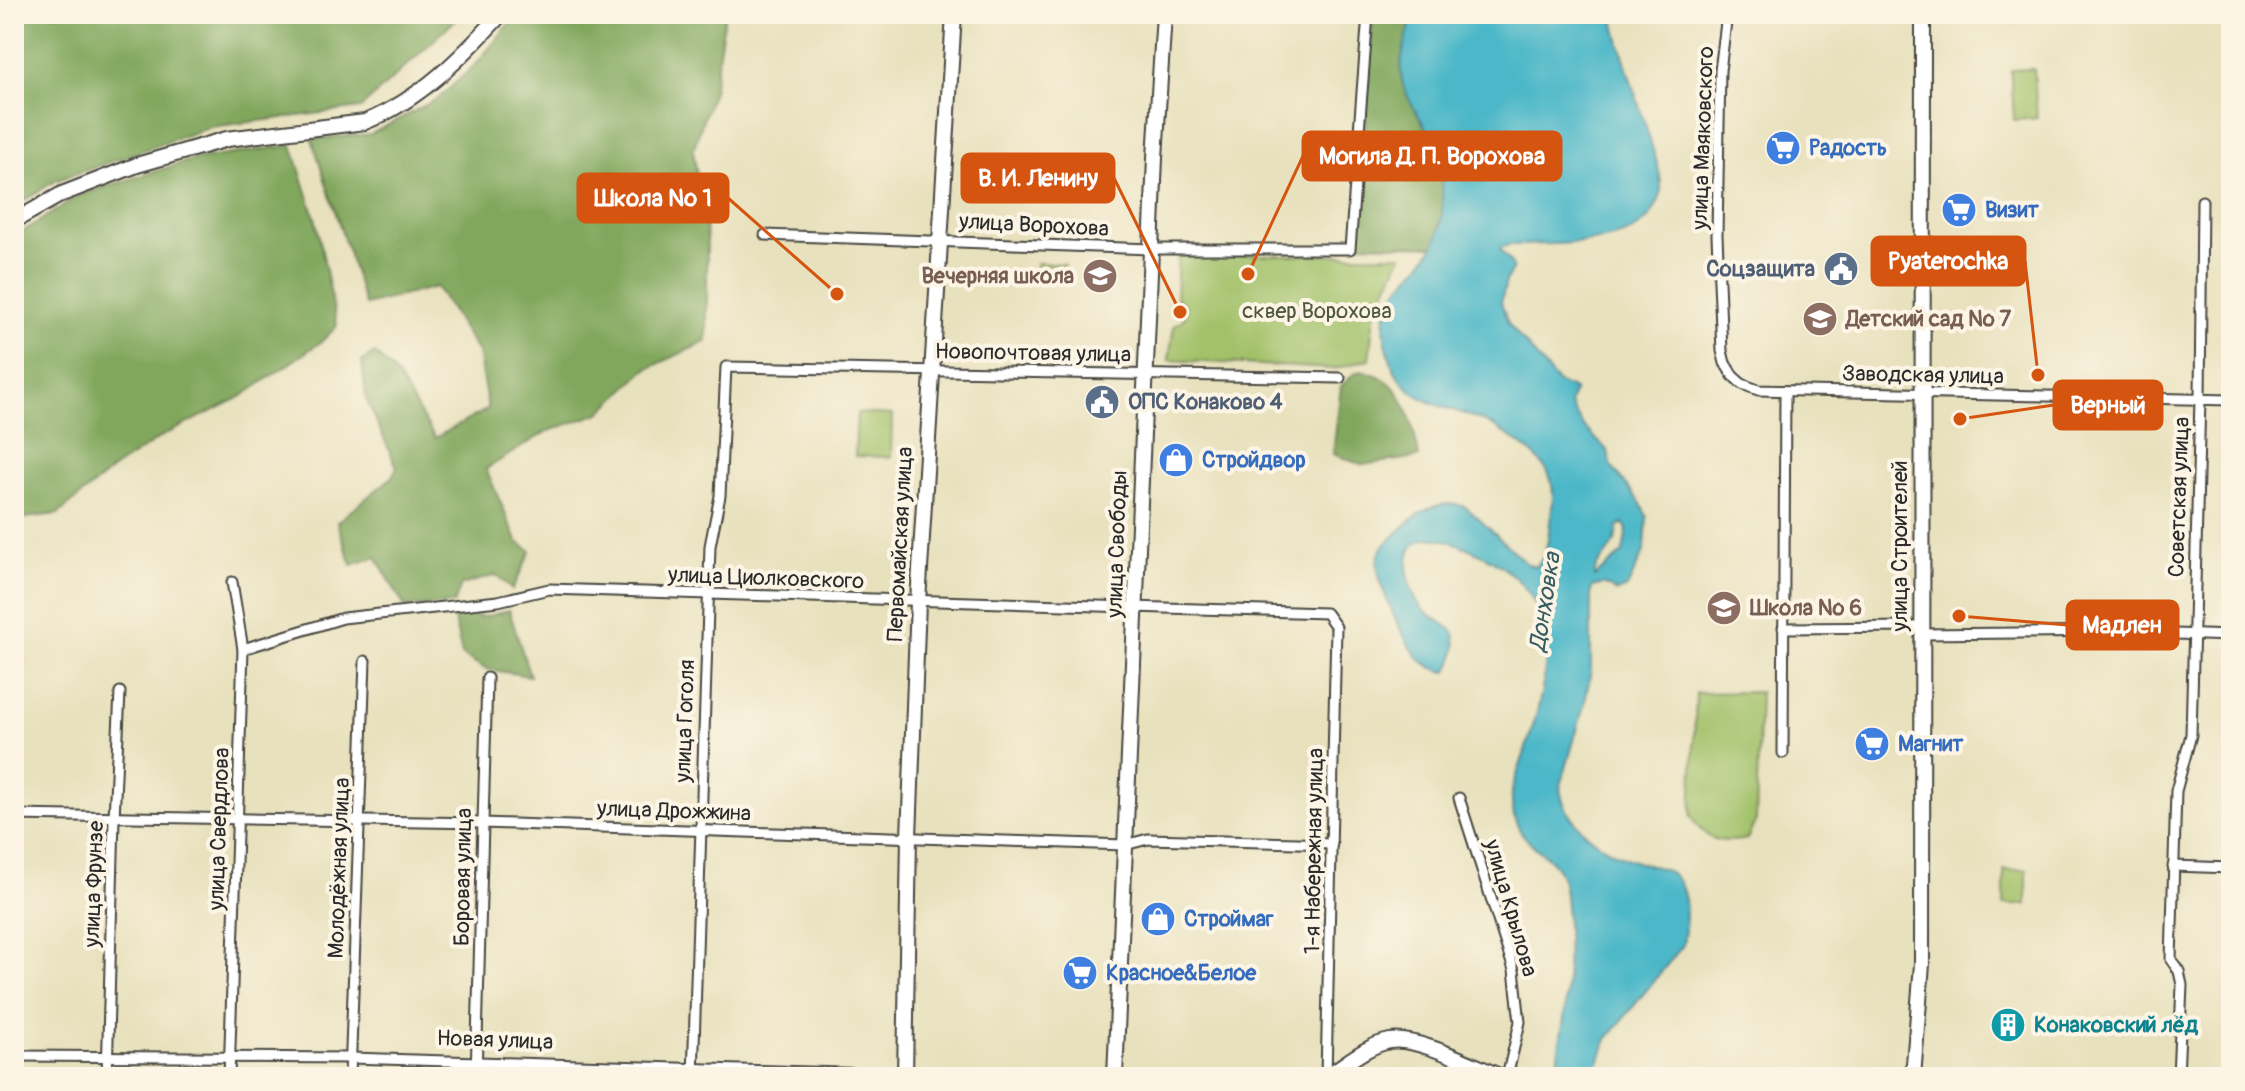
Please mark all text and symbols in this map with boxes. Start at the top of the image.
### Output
street label: улица Маяковского [1686,46,1720,231]
supermarket icon: Радость [1764,129,1802,167]
callout: Могила Д. П. Ворохова [1303,132,1561,180]
place label: Радость [1809,134,1887,162]
text: Могила Д. П. Ворохова [1319,142,1545,171]
callout: В. И. Ленину [962,154,1114,202]
text: В. И. Ленину [978,164,1099,193]
callout: Школа № 1 [578,174,728,222]
text: Школа № 1 [593,184,712,213]
supermarket icon: Визит [1940,191,1978,229]
place label: Визит [1985,196,2040,224]
street label: улица Ворохова [957,207,1110,243]
callout: Pyaterochka [1872,237,2025,285]
text: Pyaterochka [1887,247,2009,276]
public building icon: Соцзащита [1822,250,1860,288]
place label: Соцзащита [1706,255,1815,283]
school or university icon: Вечерняя школа [1081,257,1119,295]
place label: Вечерняя школа [921,262,1074,290]
park label: сквер Ворохова [1242,297,1392,325]
school or university icon: Детский сад № 7 [1801,300,1839,338]
place label: Детский сад № 7 [1844,305,2012,333]
street label: Новопочтовая улица [935,337,1131,369]
street label: Заводская улица [1842,360,2004,390]
callout: Верный [2054,381,2162,429]
public building icon: ОПС Конаково 4 [1083,383,1121,421]
place label: ОПС Конаково 4 [1128,388,1283,416]
text: Верный [2070,391,2146,420]
street label: Советская улица [2162,416,2196,578]
shop icon: Стройдвор [1157,441,1195,479]
street label: Первомайская улица [881,446,919,642]
place label: Стройдвор [1202,446,1306,474]
street label: улица Строителей [1886,461,1914,633]
street label: улица Свободы [1100,470,1134,619]
water label: Донховка [1523,549,1567,654]
street label: улица Циолковского [667,561,865,595]
school or university icon: Школа № 6 [1705,589,1743,627]
place label: Школа № 6 [1749,594,1862,622]
callout: Мадлен [2067,601,2178,649]
text: Мадлен [2082,611,2162,640]
street label: улица Гоголя [669,659,701,784]
supermarket icon: Магнит [1853,725,1891,763]
place label: Магнит [1898,730,1964,758]
street label: улица Свердлова [202,747,236,912]
street label: 1-я Набережная улица [1298,748,1330,954]
street label: Молодёжная улица [322,777,356,959]
street label: улица Дрожжина [595,794,752,828]
street label: Боровая улица [448,808,478,946]
street label: улица Фрунзе [78,820,110,949]
street label: улица Крылова [1478,835,1544,980]
shop icon: Строймаг [1139,900,1177,938]
place label: Строймаг [1184,905,1274,933]
supermarket icon: Красное&Белое [1061,954,1099,992]
place label: Красное&Белое [1106,959,1257,987]
building icon: Конаковский лёд [1989,1006,2027,1044]
place label: Конаковский лёд [2034,1011,2199,1039]
street label: Новая улица [436,1024,554,1056]

